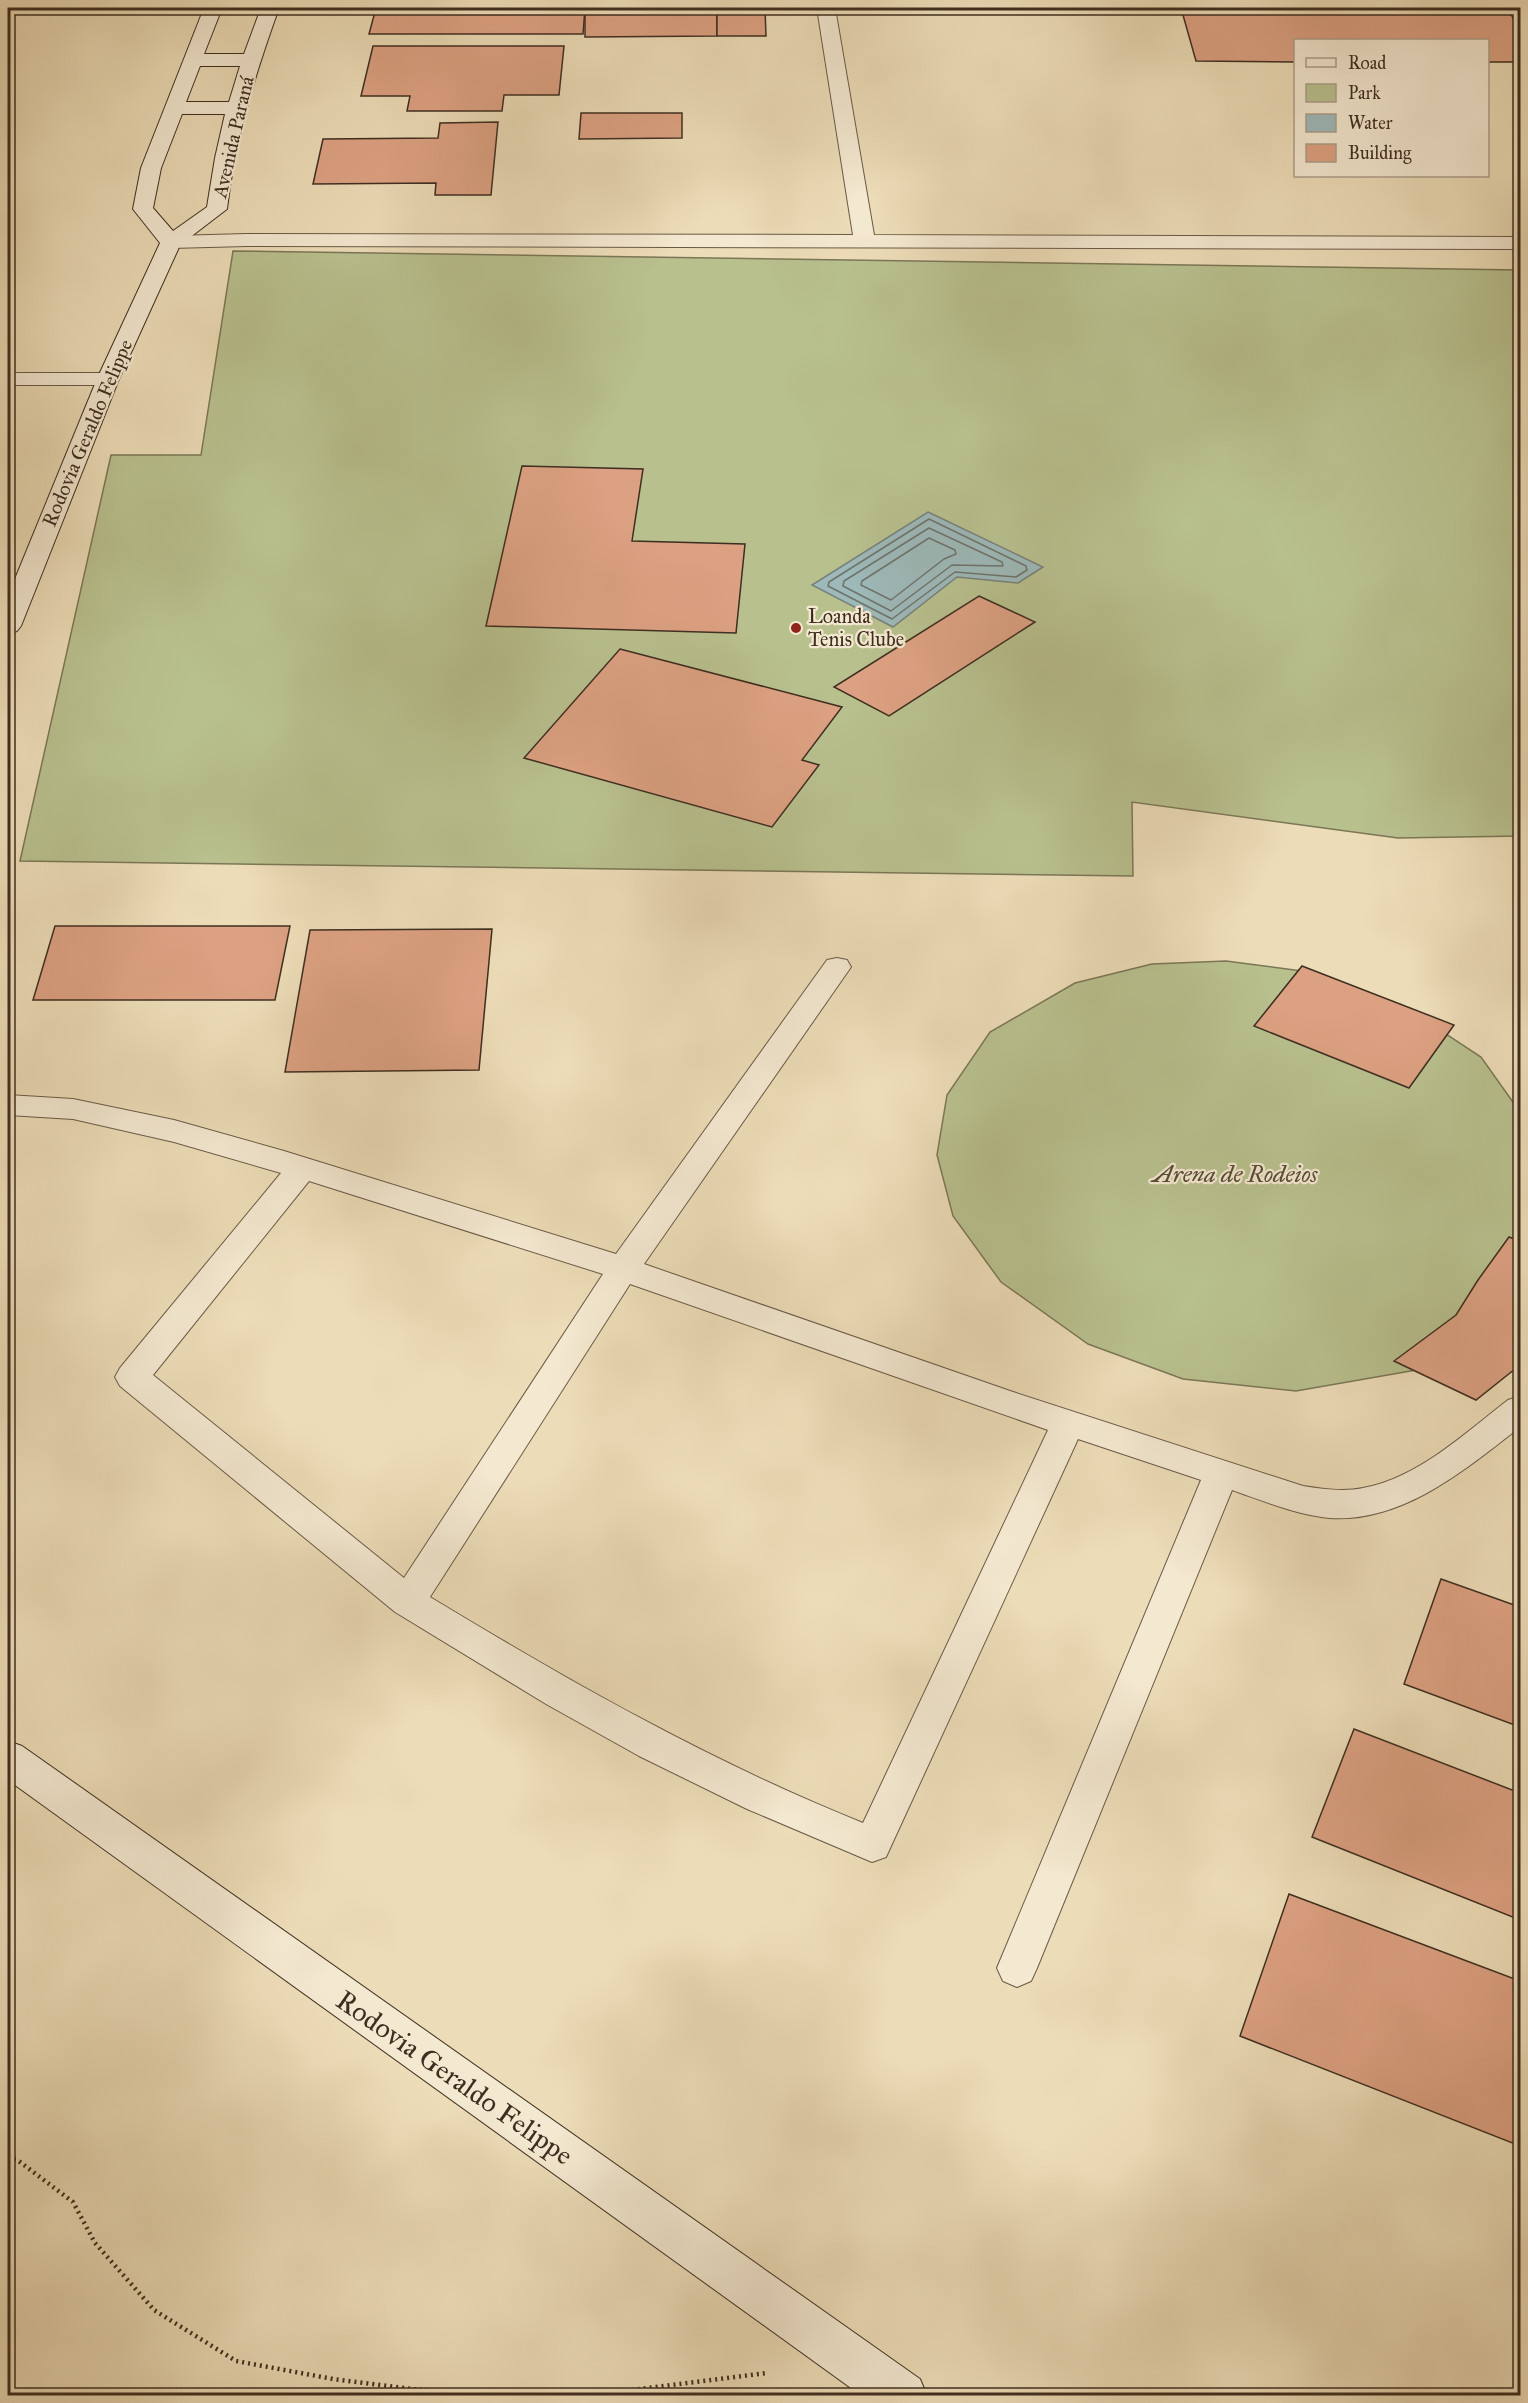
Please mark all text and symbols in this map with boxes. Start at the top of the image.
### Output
legend [1294,39,1489,177]
text: Road [1348,52,1386,74]
street label: Avenida Paraná [207,73,259,201]
text: Park [1348,82,1381,104]
text: Water [1348,112,1393,134]
text: Building [1348,142,1412,165]
street label: Rodovia Geraldo Felippe [37,336,137,530]
place label: Loanda Tenis Clube [808,604,904,651]
marker: Loanda Tenis Clube [789,621,803,635]
park label: Arena de Rodeios [1150,1159,1319,1189]
street label: Rodovia Geraldo Felippe [329,1982,580,2173]

